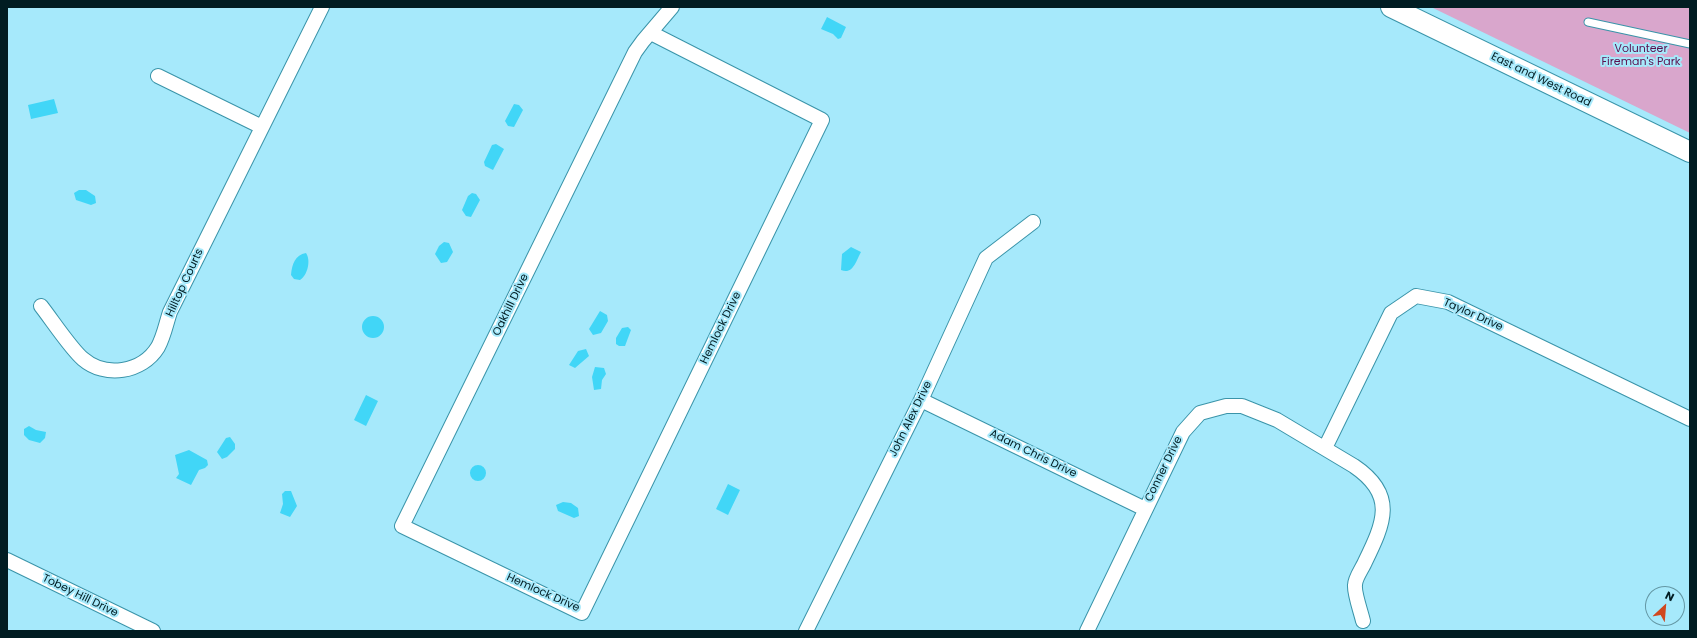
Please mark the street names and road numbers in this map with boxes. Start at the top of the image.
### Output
street label: East and West Road [1489,50,1593,110]
street label: Hilltop Courts [163,247,207,319]
street label: Oakhill Drive [490,272,532,338]
street label: Hemlock Drive [698,290,744,366]
street label: Taylor Drive [1441,296,1505,334]
street label: John Alex Drive [887,379,935,459]
street label: Adam Chris Drive [987,427,1079,481]
street label: Conner Drive [1142,434,1186,504]
street label: Hemlock Drive [505,571,581,615]
street label: Tobey Hill Drive [40,572,120,620]

